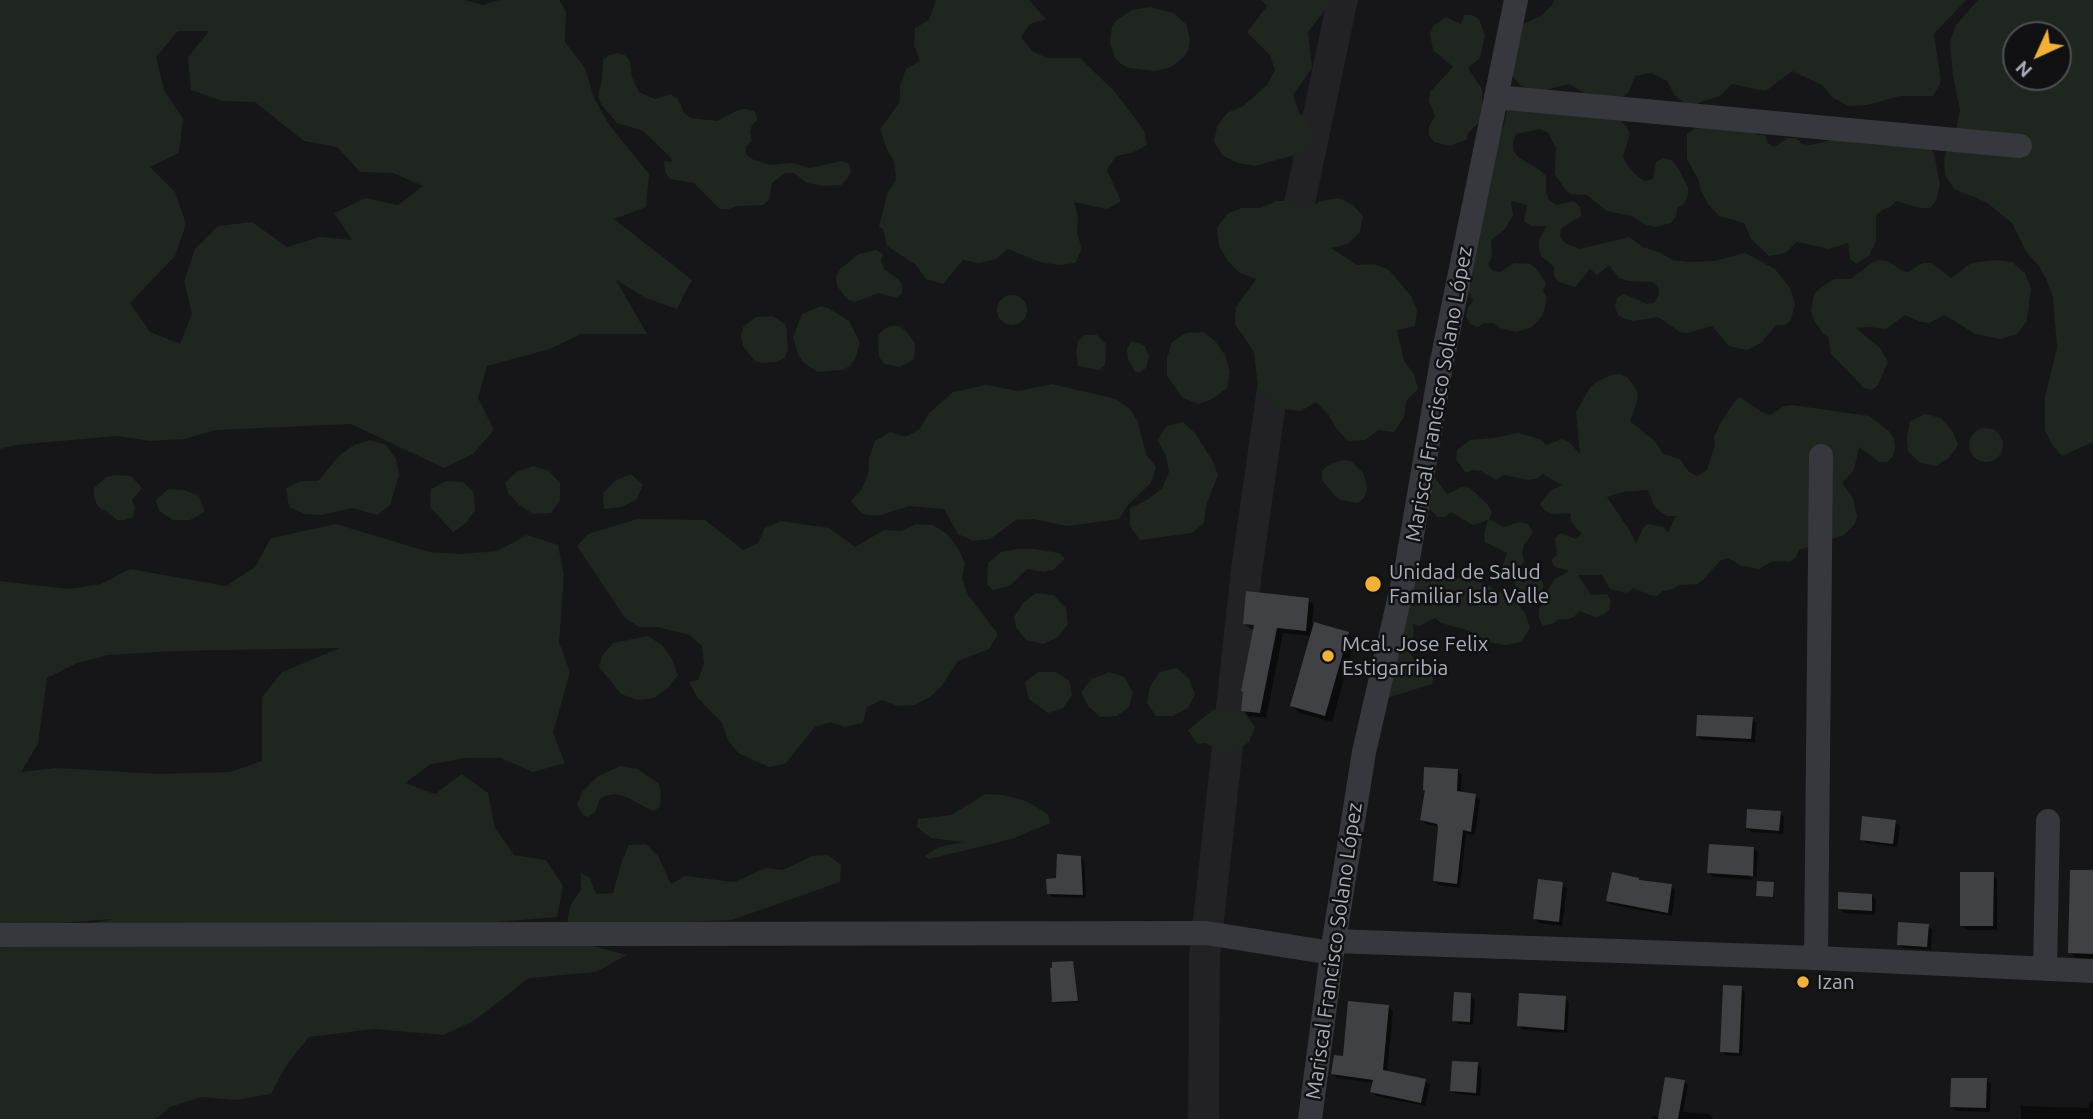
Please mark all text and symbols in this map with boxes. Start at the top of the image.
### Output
north arrow [2002,21,2072,91]
text: N [2011,57,2036,82]
street label: Mariscal Francisco Solano López [1401,244,1477,544]
place label: Unidad de Salud Familiar Isla Valle [1389,559,1549,609]
marker: Unidad de Salud Familiar Isla Valle [1363,574,1383,594]
place label: Mcal. Jose Felix Estigarribia [1342,631,1488,681]
marker: Mcal. Jose Felix Estigarribia [1320,648,1336,664]
street label: Mariscal Francisco Solano López [1301,801,1367,1101]
place label: Izan [1817,969,1855,995]
marker: Izan [1795,974,1811,990]

